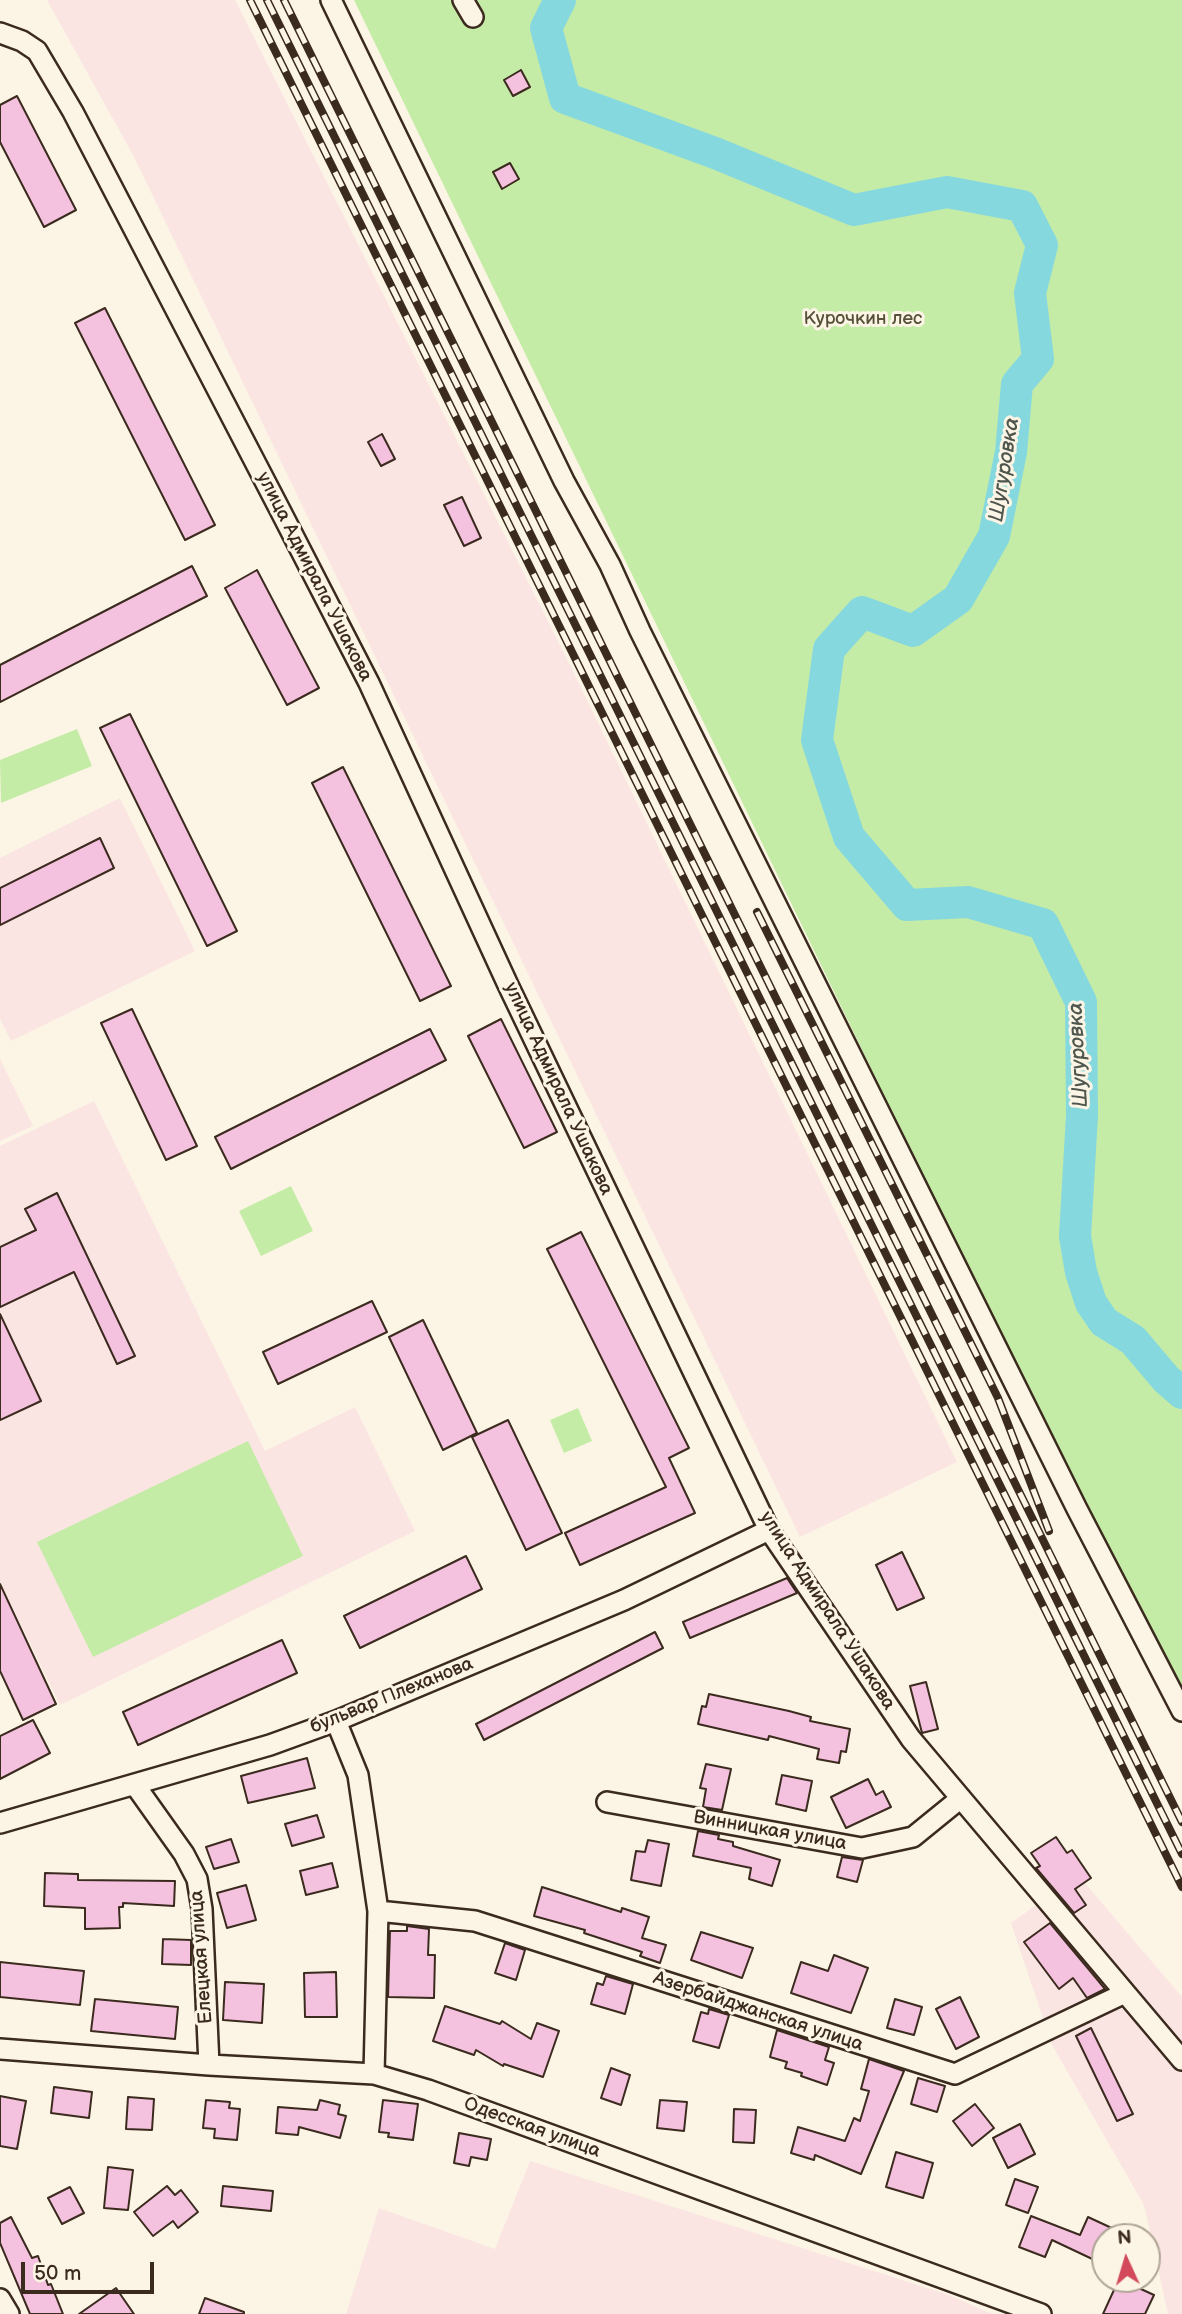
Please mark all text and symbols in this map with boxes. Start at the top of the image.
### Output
park label: Курочкин лес [804,308,922,330]
water label: Шугуровка [984,416,1026,524]
street label: улица Адмирала Ушакова [251,468,377,686]
street label: улица Адмирала Ушакова [499,979,617,1199]
water label: Шугуровка [1064,1002,1094,1108]
street label: улица Адмирала Ушакова [754,1507,900,1715]
street label: бульвар Плеханова [307,1653,477,1739]
street label: Винницкая улица [692,1806,848,1856]
street label: Елецкая улица [186,1889,218,2025]
street label: Азербайджанская улица [650,1967,866,2057]
street label: Одесская улица [461,2093,603,2163]
north arrow [1091,2223,1161,2293]
text: N [1117,2227,1133,2251]
scale bar [24,2248,158,2292]
text: 50 m [34,2261,81,2286]

